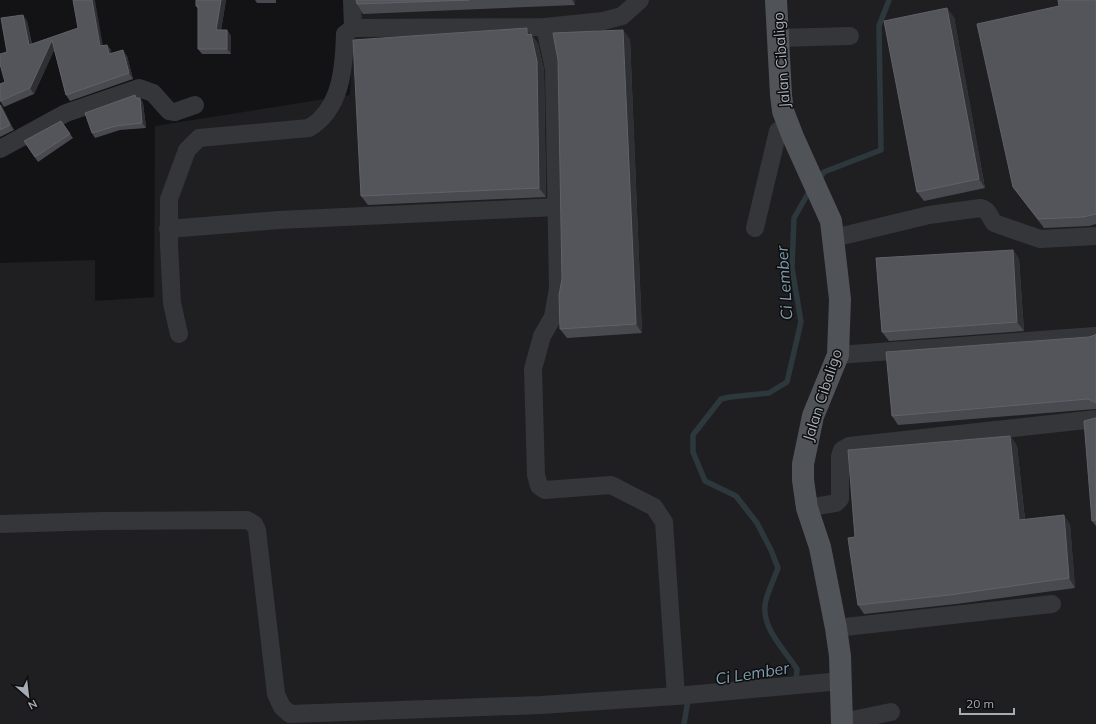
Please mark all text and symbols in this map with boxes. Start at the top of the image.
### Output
street label: Jalan Cibaligo [768,12,794,108]
water label: Ci Lember [771,244,797,321]
street label: Jalan Cibaligo [798,347,846,443]
water label: Ci Lember [714,657,791,689]
north arrow [8,676,48,716]
scale bar [960,690,1014,716]
text: 20 m [966,696,994,711]
text: N [26,697,40,713]

